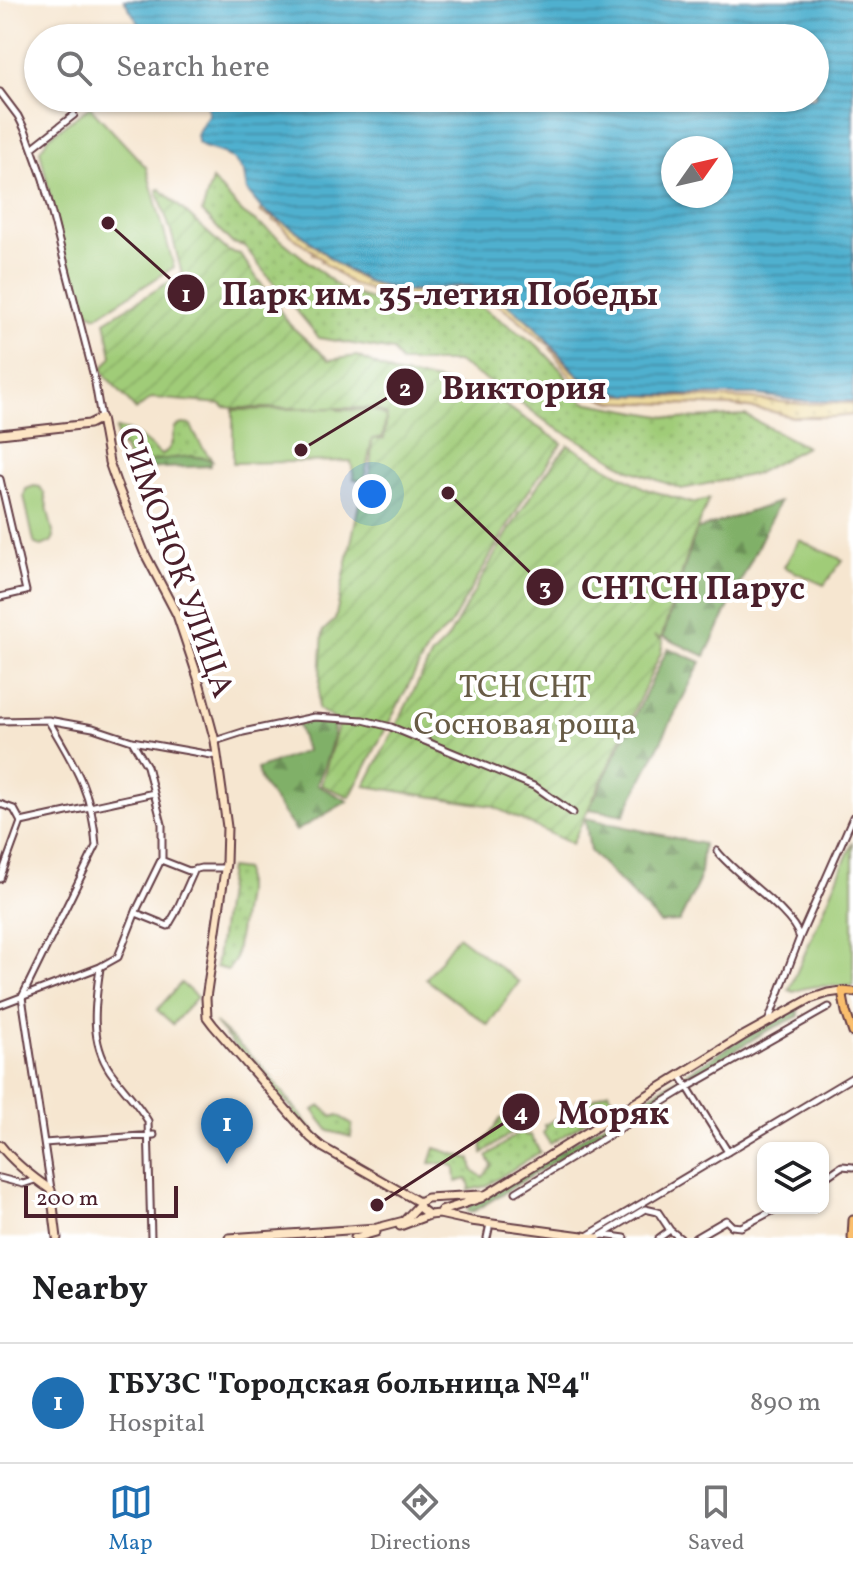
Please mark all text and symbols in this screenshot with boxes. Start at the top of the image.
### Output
search box [24,24,829,112]
icon: search [52,46,96,90]
text: Search here [116,47,270,89]
north arrow [661,136,733,208]
callout: Парк им. 35-летия Победы [166,264,674,322]
text: Парк им. 35-летия Победы [222,273,658,320]
text: 1 [181,279,191,313]
callout: Виктория [385,358,622,416]
text: Виктория [442,367,606,414]
text: 2 [399,373,411,407]
street label: СИМОНОК УЛИЦА [105,422,243,704]
your location [352,474,392,514]
callout: СНТСН Парус [525,558,821,616]
text: СНТСН Парус [581,567,805,614]
text: 3 [539,572,551,606]
park label: ТСН СНТ Сосновая роща [413,667,637,748]
callout: Моряк [501,1083,685,1141]
text: Моряк [557,1092,669,1139]
text: 4 [514,1097,528,1131]
pin: 1 [201,1098,253,1164]
map controls [757,1142,829,1214]
button: layers [757,1142,829,1214]
scale bar [24,1182,178,1218]
text: 200 m [36,1184,98,1215]
text: Nearby [32,1267,148,1314]
text: ГБУЗС "Городская больница №4" [108,1364,590,1406]
text: 1 [53,1385,63,1421]
text: 890 m [750,1385,821,1421]
text: Hospital [108,1406,205,1442]
tab: Map [109,1480,153,1559]
tab: Directions [370,1480,471,1559]
tab: Saved [688,1480,744,1559]

